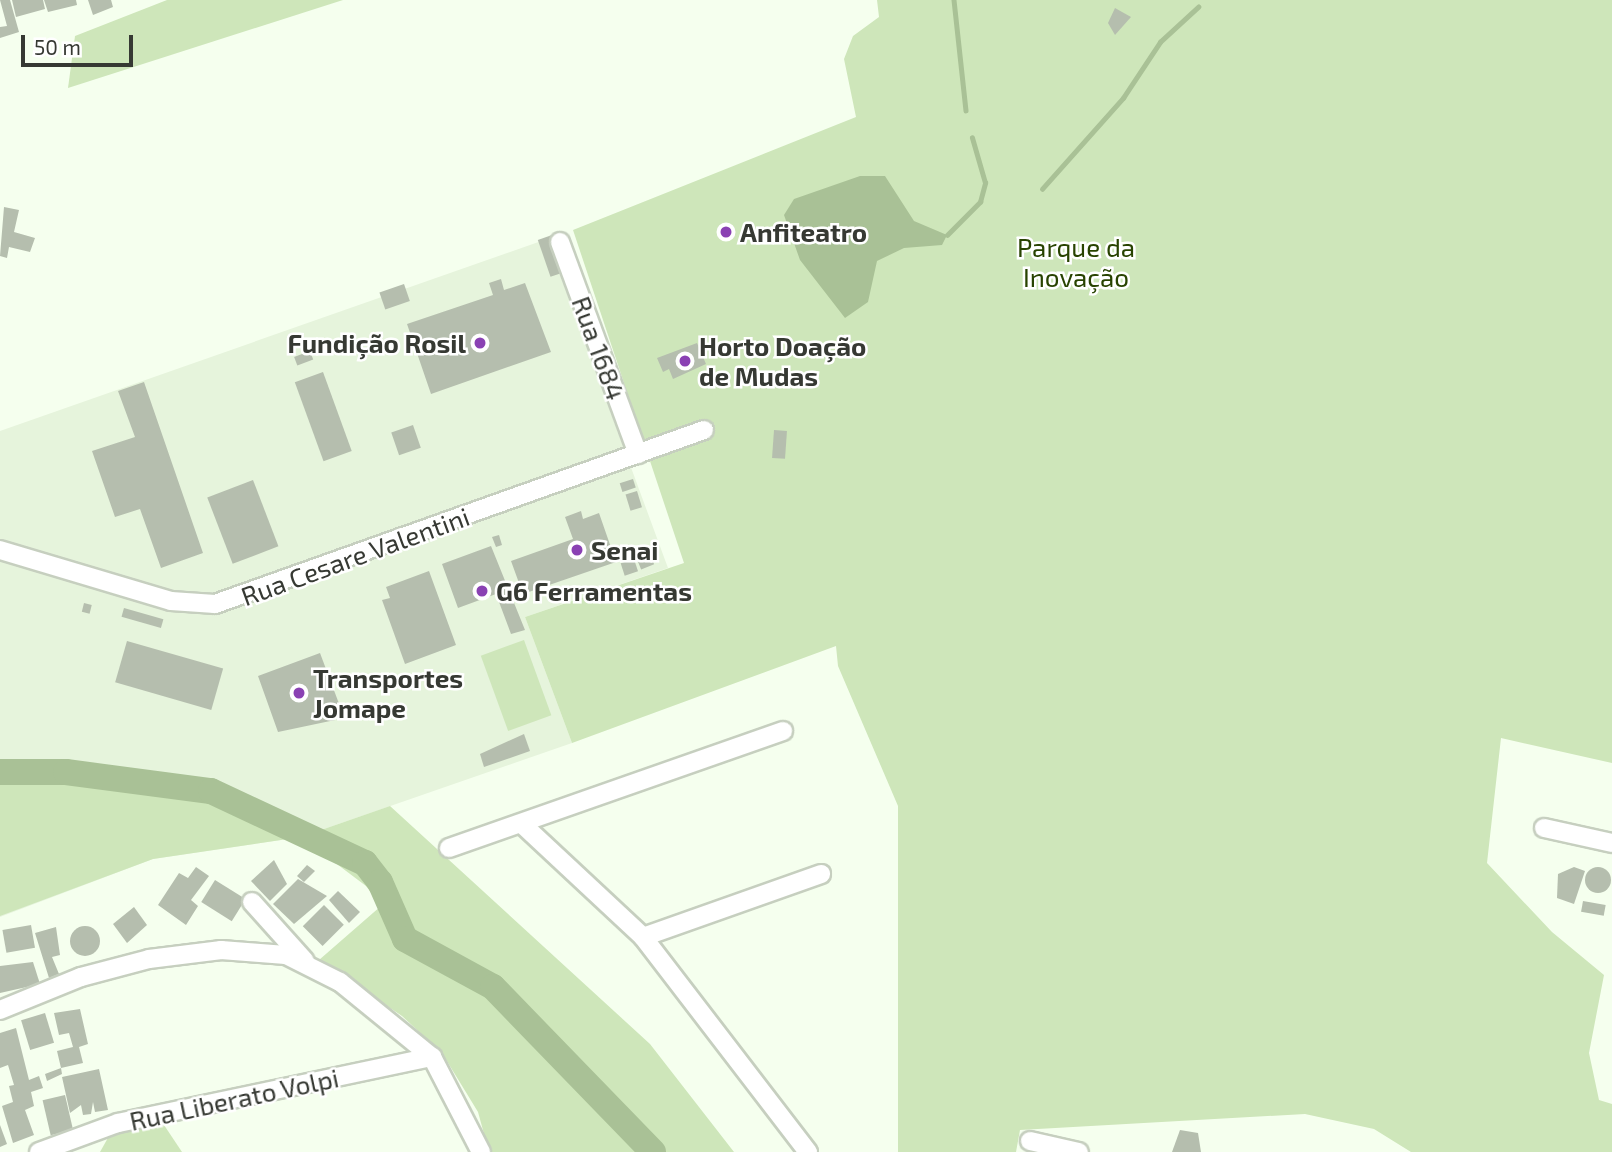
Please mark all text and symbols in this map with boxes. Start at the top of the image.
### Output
scale bar [24,21,136,65]
text: 50 m [34,34,81,59]
place label: Anfiteatro [740,216,867,248]
marker: Anfiteatro [718,224,734,240]
park label: Parque da Inovação [1017,231,1135,292]
street label: Rua 1684 [566,292,632,404]
place label: Fundição Rosil [288,327,466,359]
place label: Horto Doação de Mudas [699,330,866,392]
marker: Fundição Rosil [472,335,488,351]
marker: Horto Doação de Mudas [677,353,693,369]
street label: Rua Cesare Valentini [236,500,474,612]
place label: Senai [591,534,659,566]
marker: Senai [569,542,585,558]
place label: G6 Ferramentas [496,575,692,607]
marker: G6 Ferramentas [474,583,490,599]
place label: Transportes Jomape [313,662,463,724]
marker: Transportes Jomape [291,685,307,701]
street label: Rua Liberato Volpi [126,1062,342,1136]

